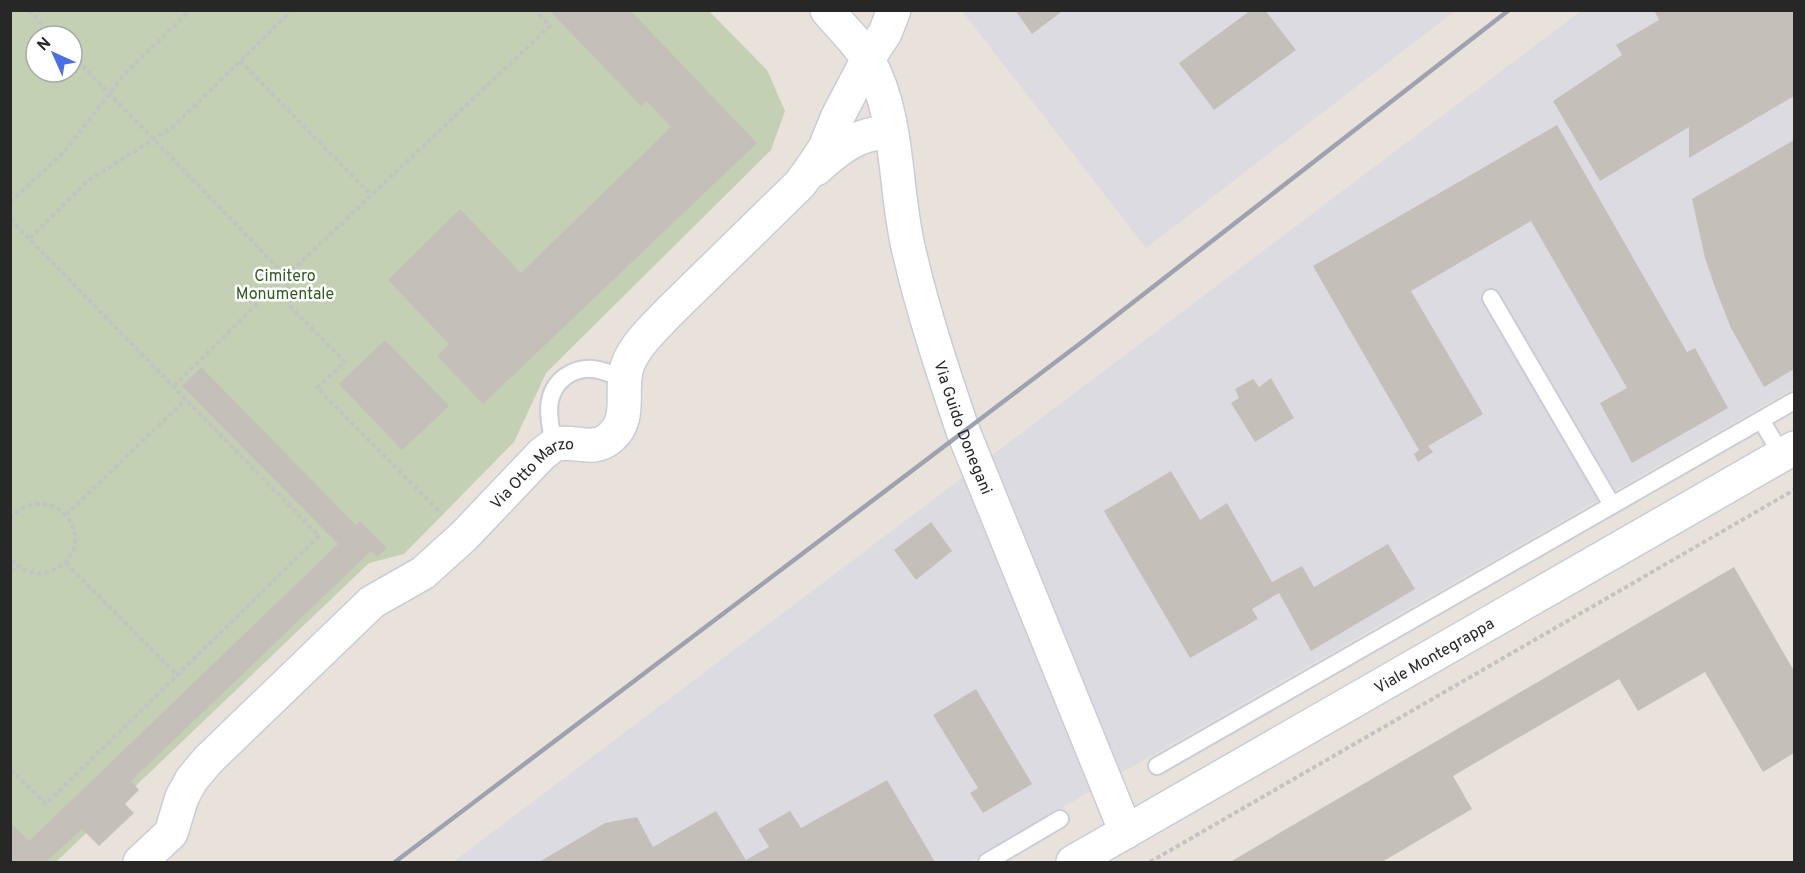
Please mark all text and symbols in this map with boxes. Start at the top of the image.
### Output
north arrow [24,24,84,84]
text: N [34,34,56,56]
park label: Cimitero Monumentale [236,267,334,305]
street label: Via Guido Donegani [928,359,996,498]
street label: Via Otto Marzo [487,435,575,514]
street label: Viale Montegrappa [1371,614,1498,699]

